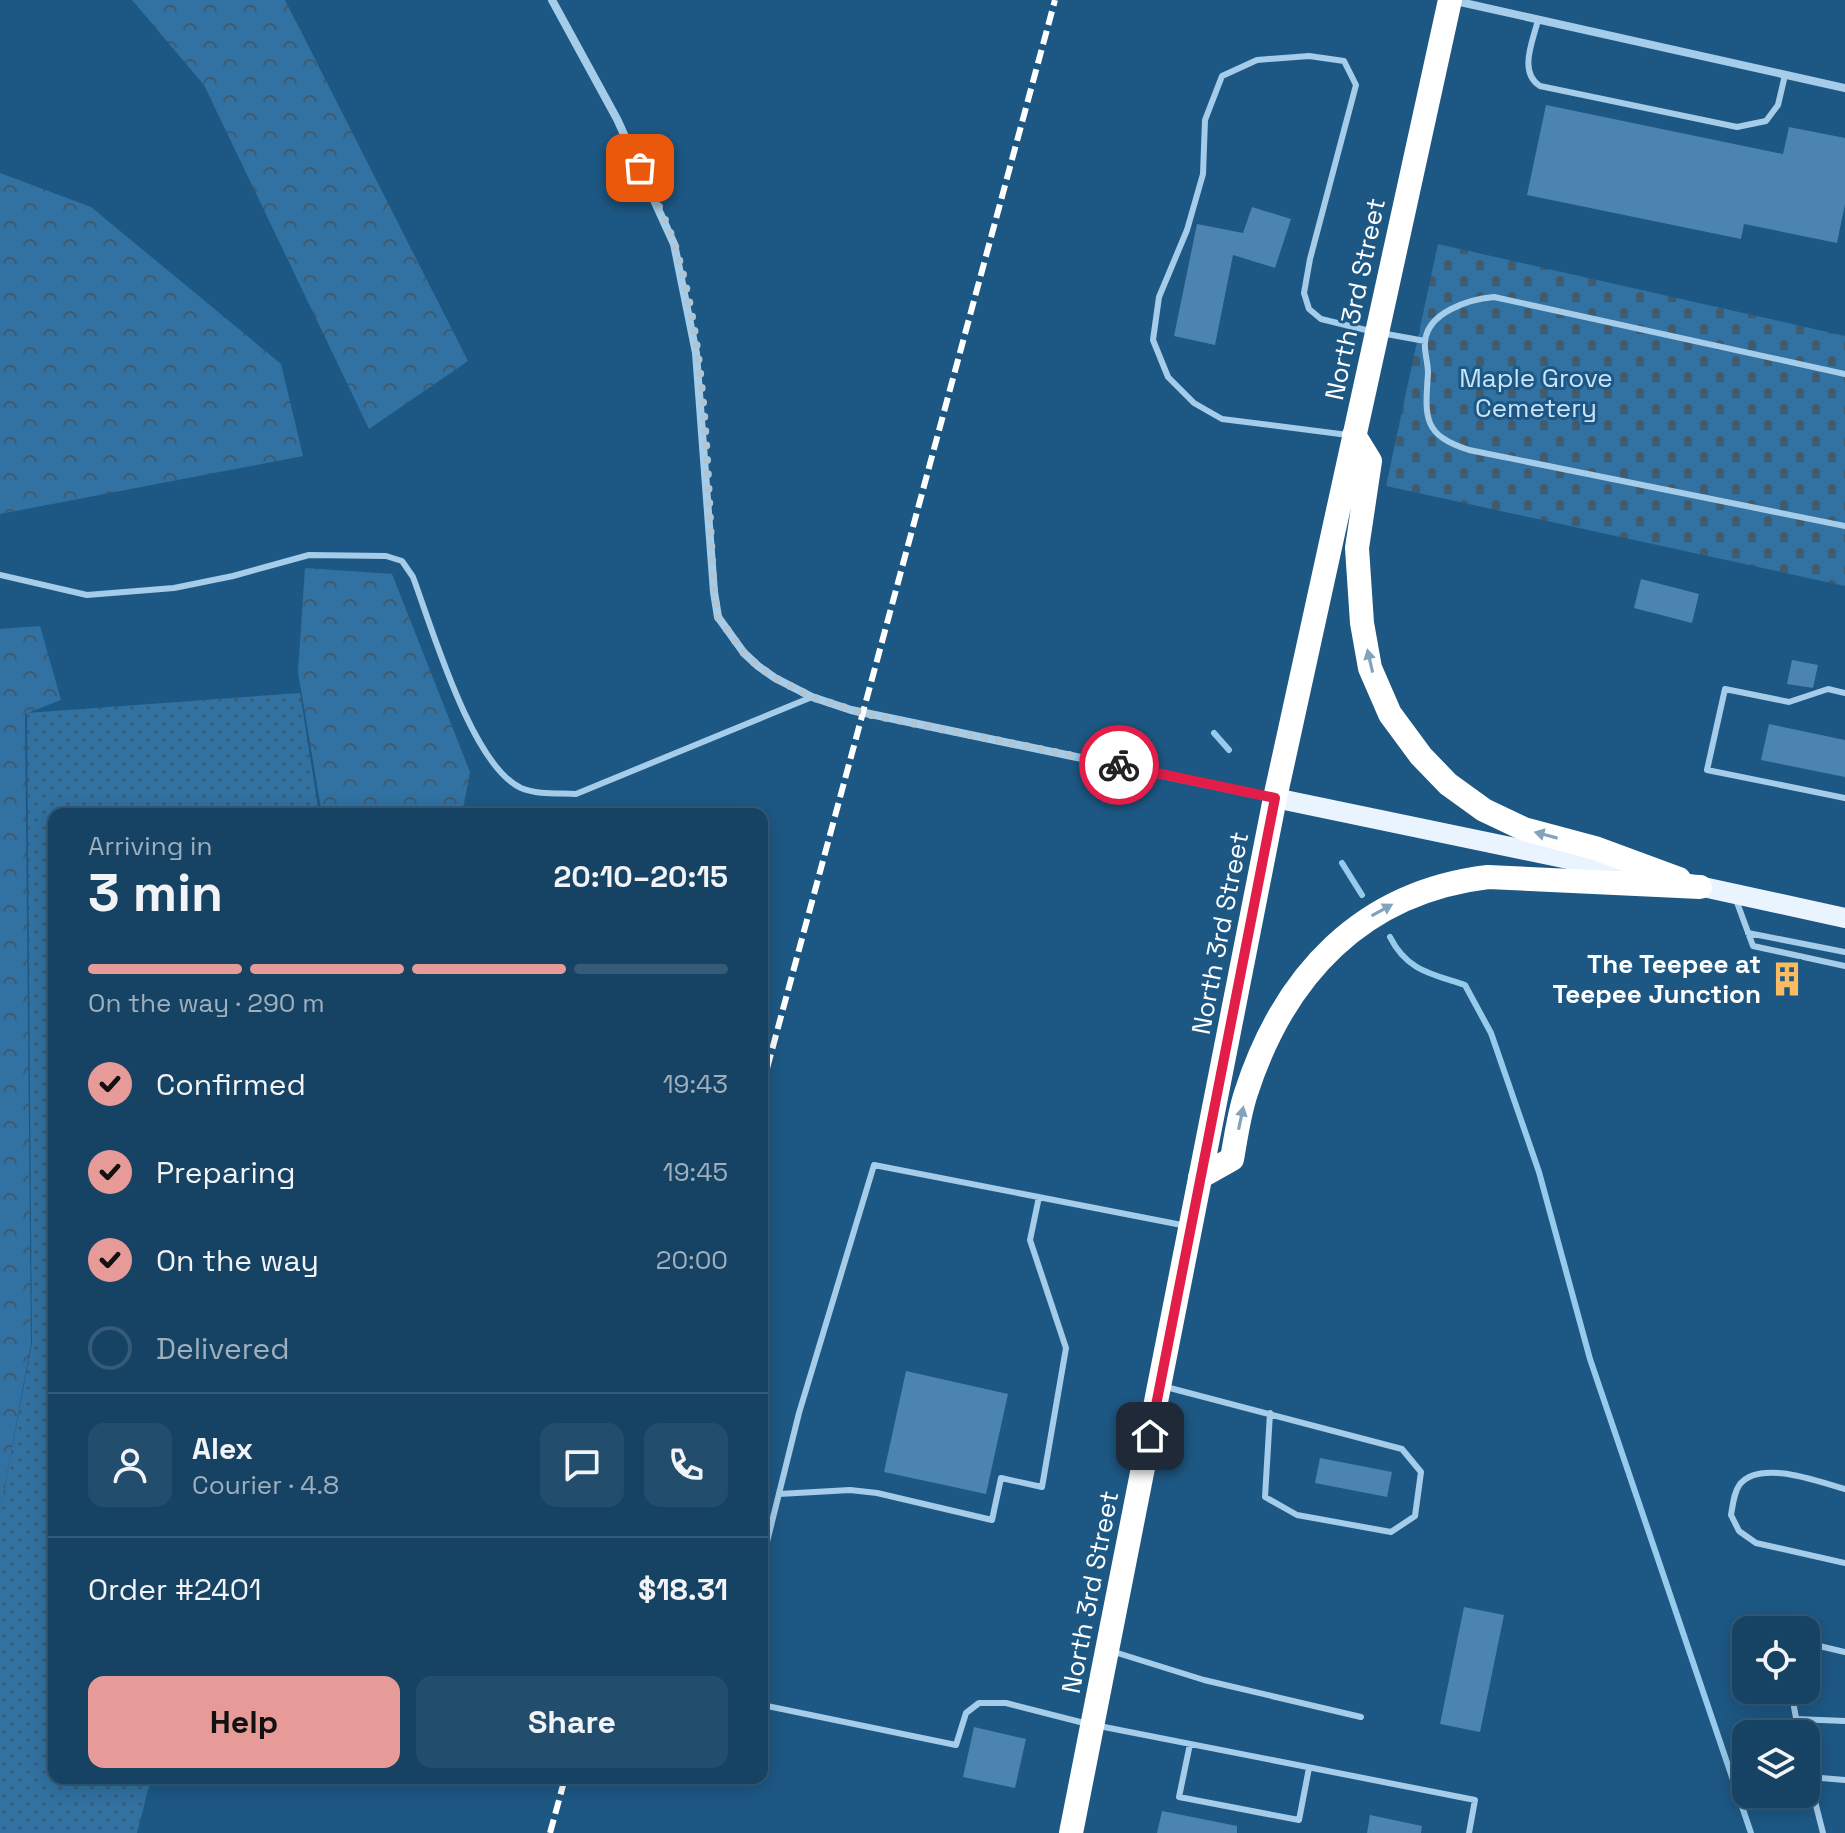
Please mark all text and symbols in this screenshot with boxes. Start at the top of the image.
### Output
pin [606,134,674,202]
icon: bag [618,146,662,190]
street label: North 3rd Street [1317,195,1393,403]
park label: Maple Grove Cemetery [1459,361,1613,425]
one-way arrow [1363,648,1375,673]
courier [1079,725,1159,805]
icon: bike [1097,743,1141,787]
text: Arriving in [88,829,212,863]
street label: North 3rd Street [1184,829,1256,1037]
one-way arrow [1534,829,1559,841]
text: 20:10–20:15 [554,857,728,896]
text: 3 min [88,860,223,926]
one-way arrow [1371,903,1394,916]
place label: The Teepee at Teepee Junction [1552,947,1761,1011]
building icon: The Teepee at Teepee Junction [1768,960,1806,998]
text: On the way · 290 m [88,986,325,1020]
icon: check [88,1062,132,1106]
text: Confirmed [156,1065,306,1104]
text: 19:43 [663,1067,728,1101]
one-way arrow [1235,1105,1248,1130]
icon: check [88,1150,132,1194]
text: Preparing [156,1153,295,1192]
text: 19:45 [663,1155,728,1189]
icon: check [88,1238,132,1282]
text: On the way [156,1241,319,1280]
text: 20:00 [656,1243,728,1277]
text: Delivered [156,1329,290,1368]
pin [1116,1402,1184,1470]
icon: home [1128,1414,1172,1458]
button: person [88,1423,172,1507]
button: chat [540,1423,624,1507]
button: phone [644,1423,728,1507]
text: Alex [192,1429,253,1468]
text: Courier · 4.8 [192,1468,339,1502]
street label: North 3rd Street [1054,1488,1126,1696]
text: Order #2401 [88,1570,262,1609]
text: $18.31 [638,1570,728,1609]
map controls [1732,1616,1820,1808]
button: locate [1732,1616,1820,1704]
button: Help [88,1676,400,1768]
button: Share [416,1676,728,1768]
button: layers [1732,1720,1820,1808]

